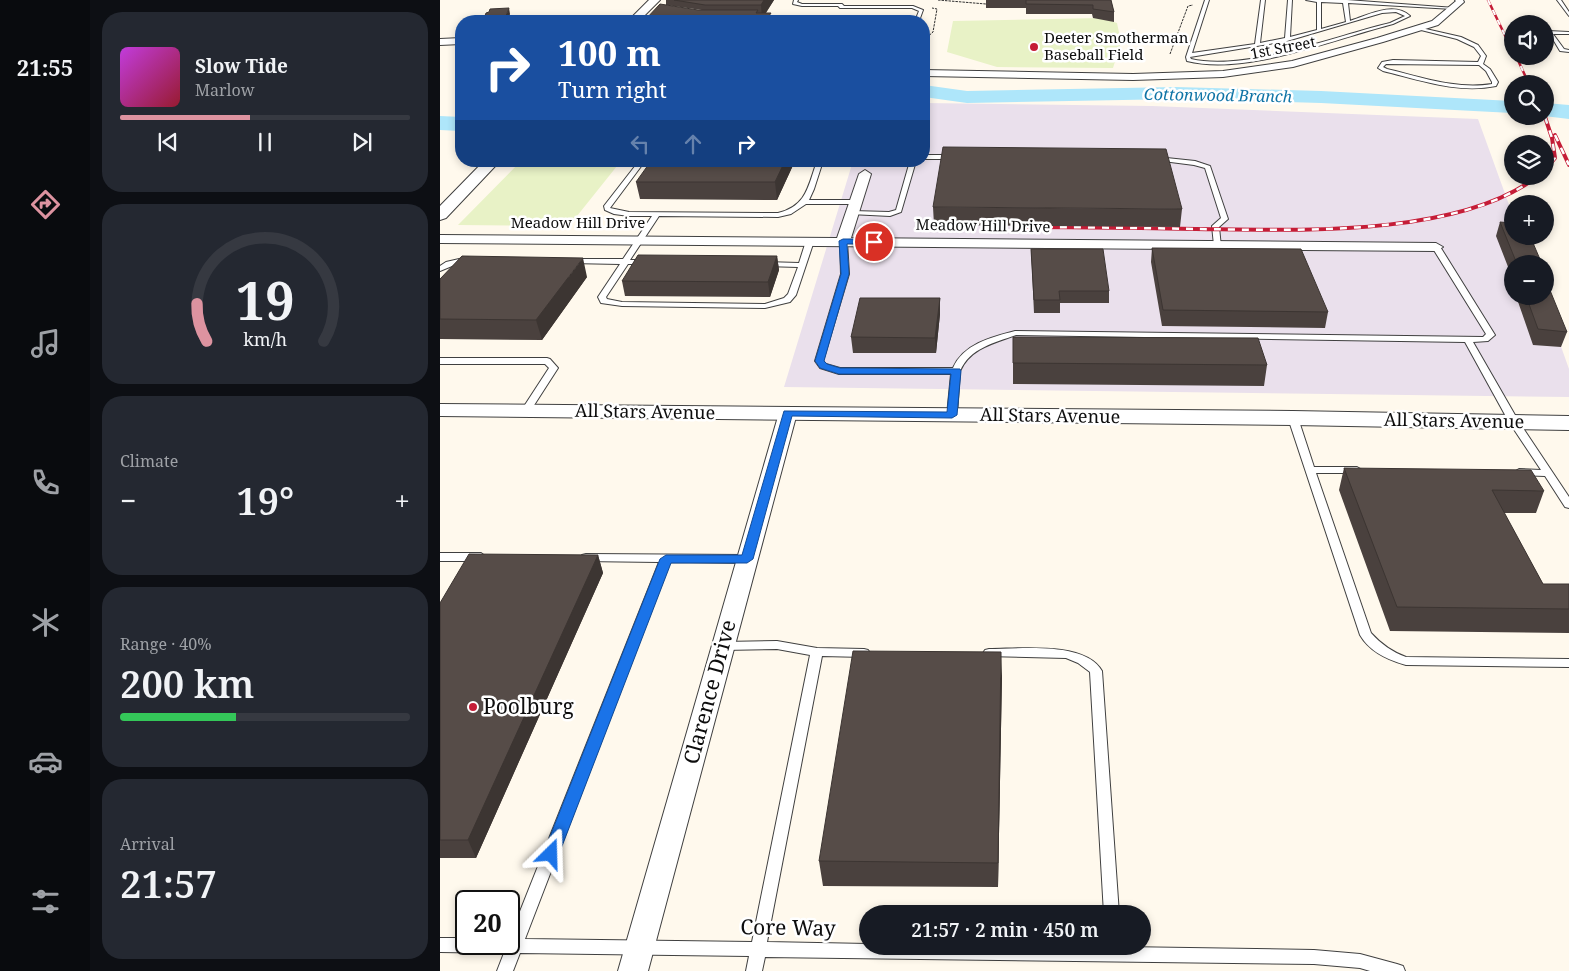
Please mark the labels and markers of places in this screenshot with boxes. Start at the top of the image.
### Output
place label: Deeter Smotherman Baseball Field [1044,27,1189,64]
marker: Deeter Smotherman Baseball Field [1028,41,1040,53]
pin [853,221,895,263]
place label: Poolburg [483,692,575,720]
marker: Poolburg [467,701,479,713]

